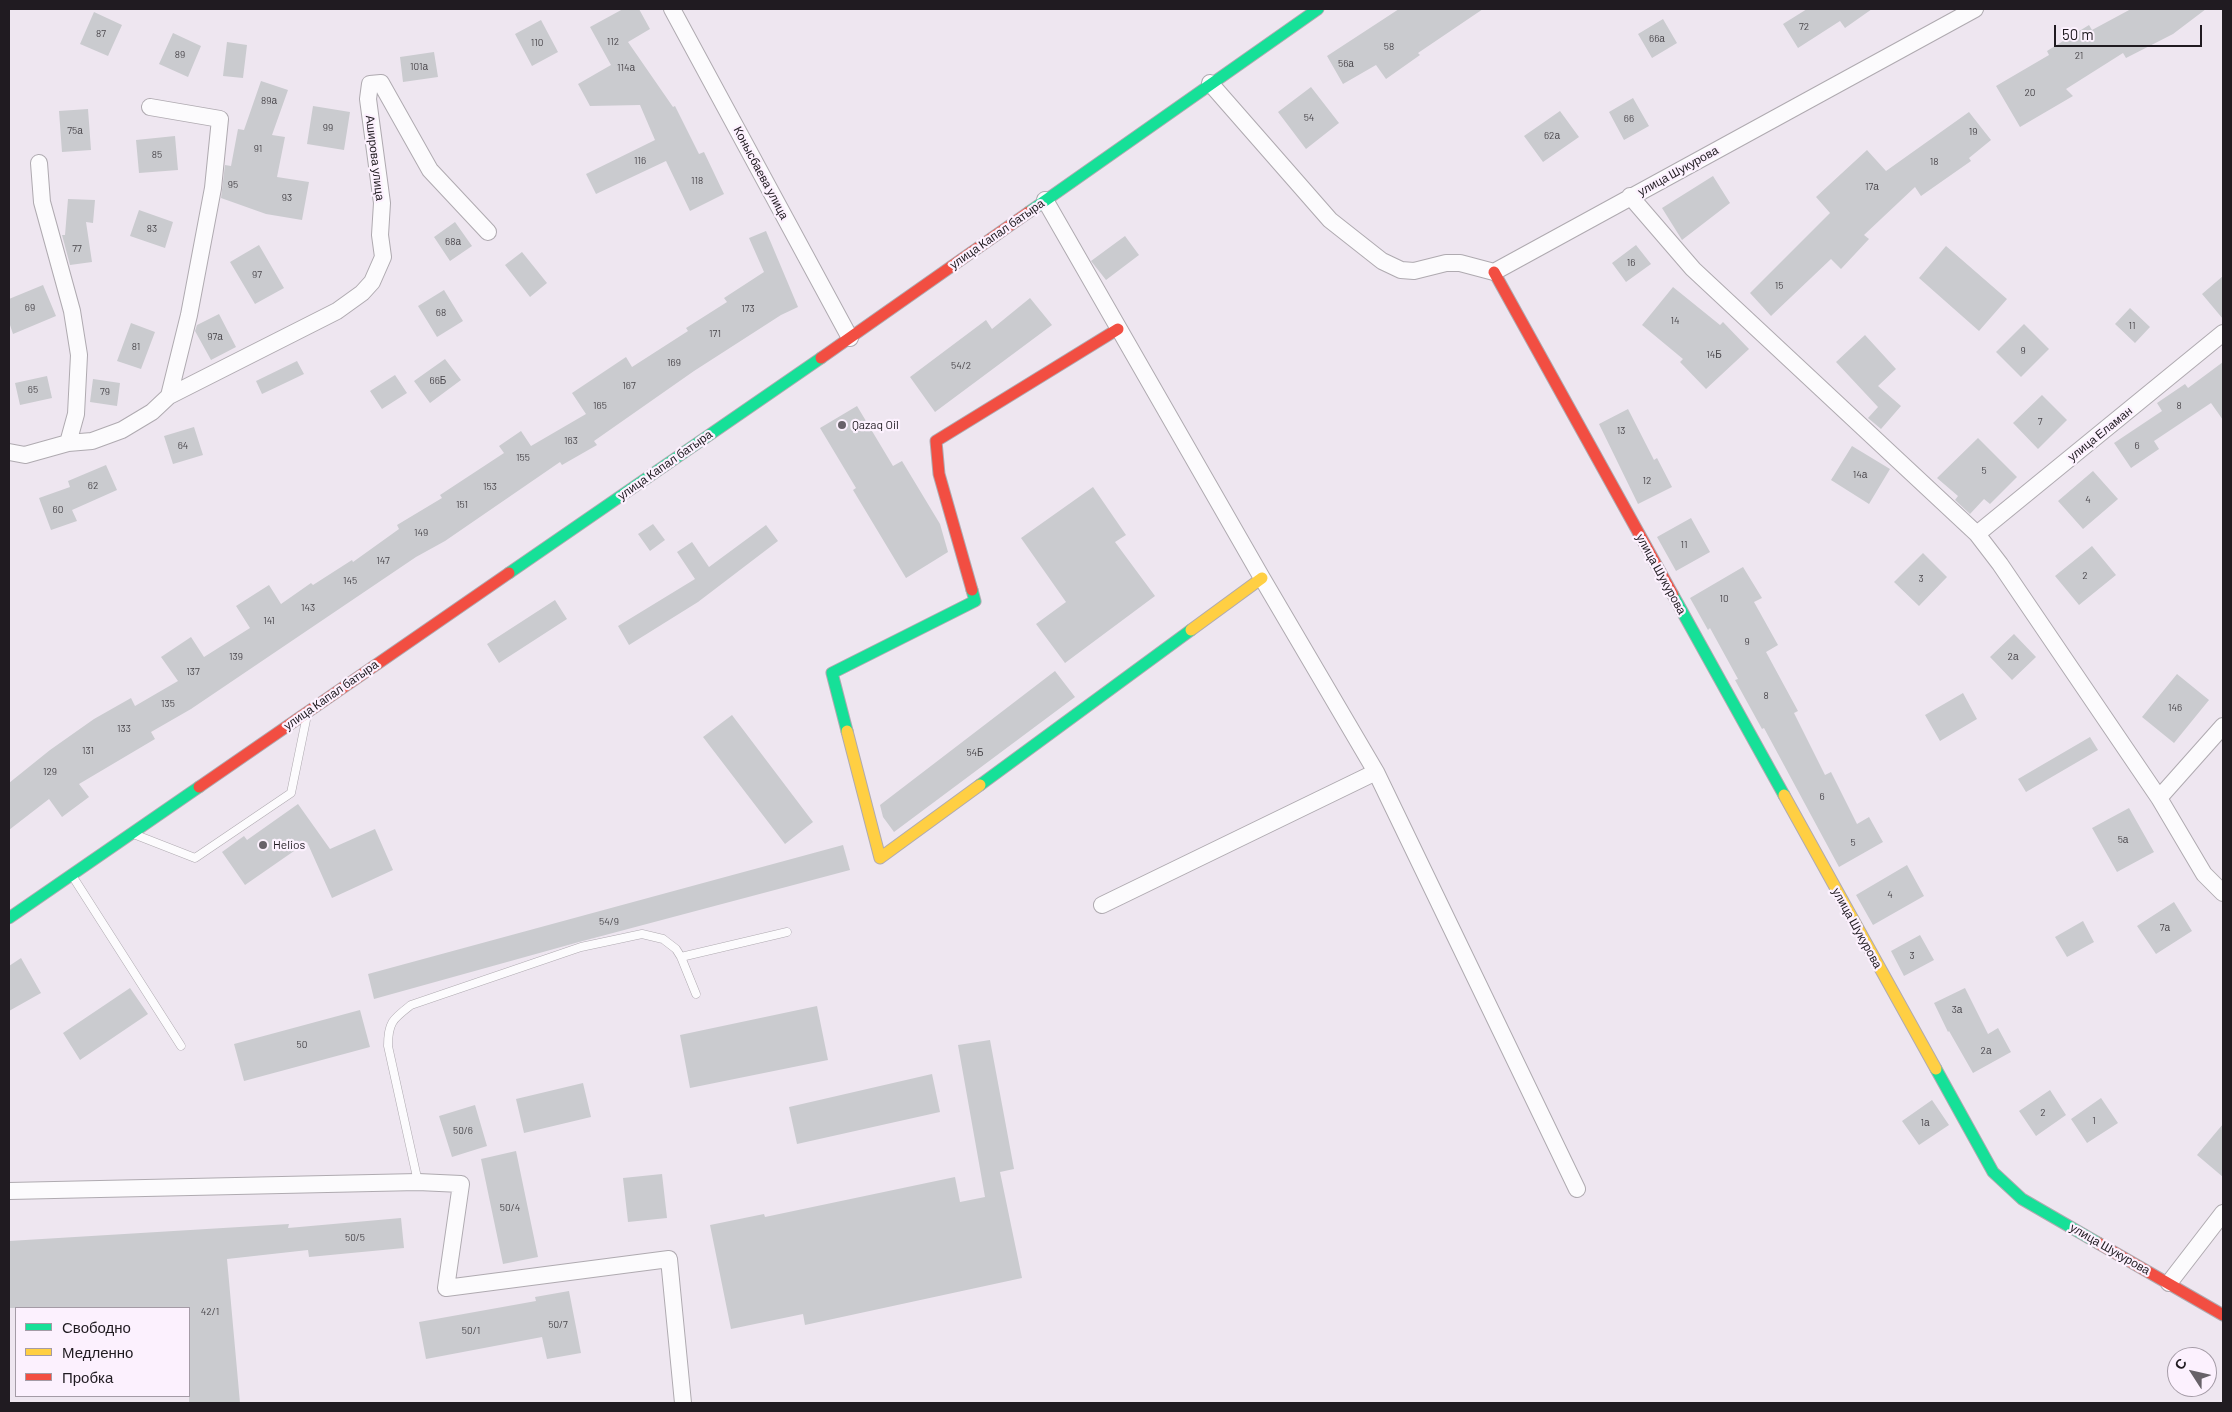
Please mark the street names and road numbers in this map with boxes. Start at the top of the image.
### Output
street label: Аширова улица [363,114,387,202]
street label: Конысбаева улица [730,124,792,222]
street label: улица Шукурова [1635,143,1721,199]
street label: улица Капал батыра [947,196,1047,272]
street label: улица Еламан [2065,404,2135,464]
street label: улица Капал батыра [615,427,715,503]
street label: улица Шукурова [1633,531,1689,617]
street label: улица Капал батыра [281,657,381,733]
street label: улица Шукурова [1829,885,1885,971]
street label: улица Шукурова [2067,1220,2153,1278]

